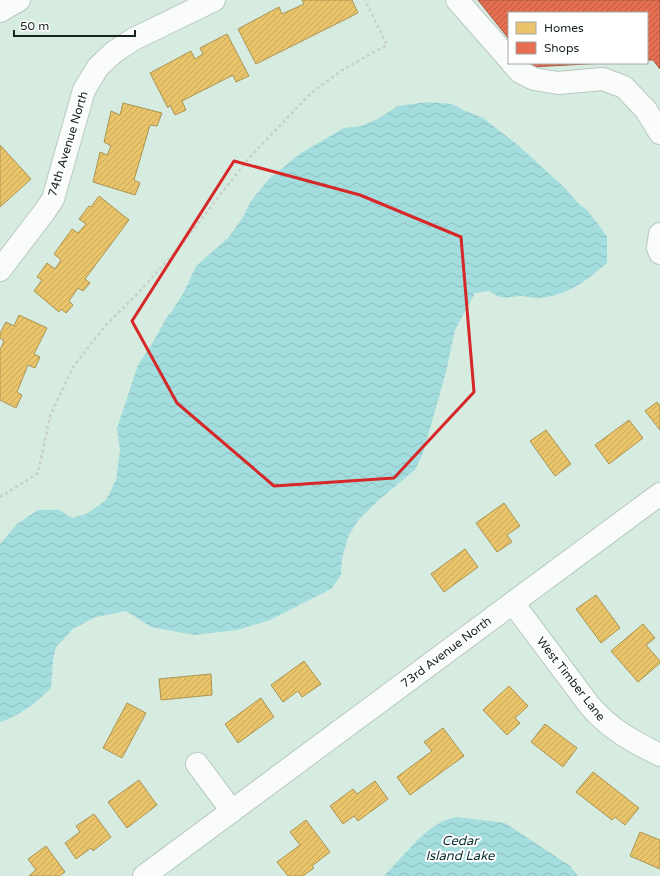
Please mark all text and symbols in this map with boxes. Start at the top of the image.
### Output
scale bar [14,12,135,38]
legend [508,12,648,64]
text: 50 m [20,19,49,33]
text: Homes [544,21,584,35]
text: Shops [544,41,579,55]
street label: 74th Avenue North [45,90,91,198]
street label: 73rd Avenue North [398,613,494,691]
street label: West Timber Lane [534,634,608,724]
water label: Cedar Island Lake [426,833,495,864]

